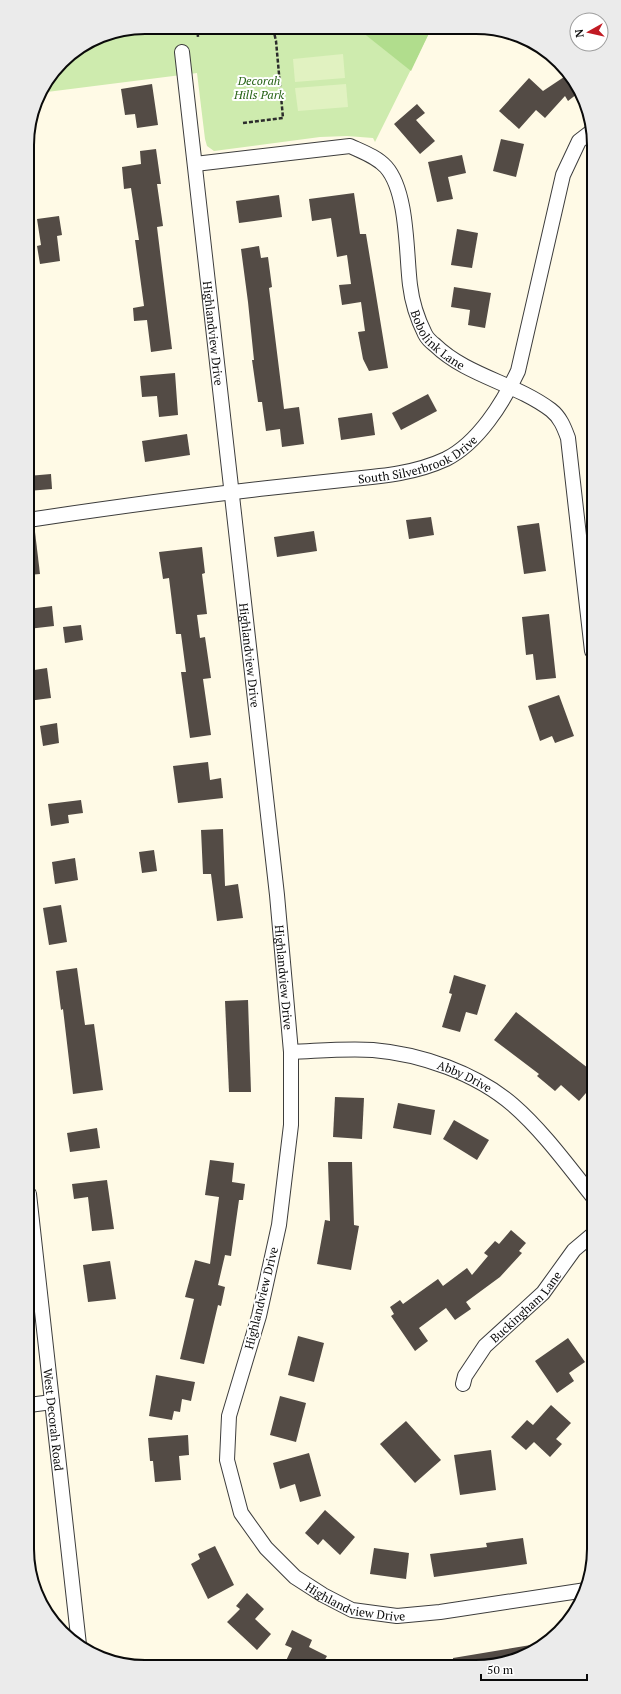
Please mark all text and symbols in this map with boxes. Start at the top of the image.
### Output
north arrow [569,12,609,52]
text: N [571,28,587,38]
park label: Decorah Hills Park [233,73,284,102]
street label: Highlandview Drive [200,280,227,386]
street label: Bobolink Lane [408,308,468,372]
street label: South Silverbrook Drive [357,432,480,486]
street label: Highlandview Drive [237,602,263,708]
street label: Highlandview Drive [272,924,296,1030]
street label: Abby Drive [435,1057,495,1095]
street label: Highlandview Drive [241,1245,281,1351]
street label: Buckingham Lane [487,1268,564,1345]
street label: West Decorah Road [41,1368,67,1472]
street label: Highlandview Drive [303,1578,406,1624]
scale bar [481,1656,587,1682]
text: 50 m [487,1662,514,1677]

